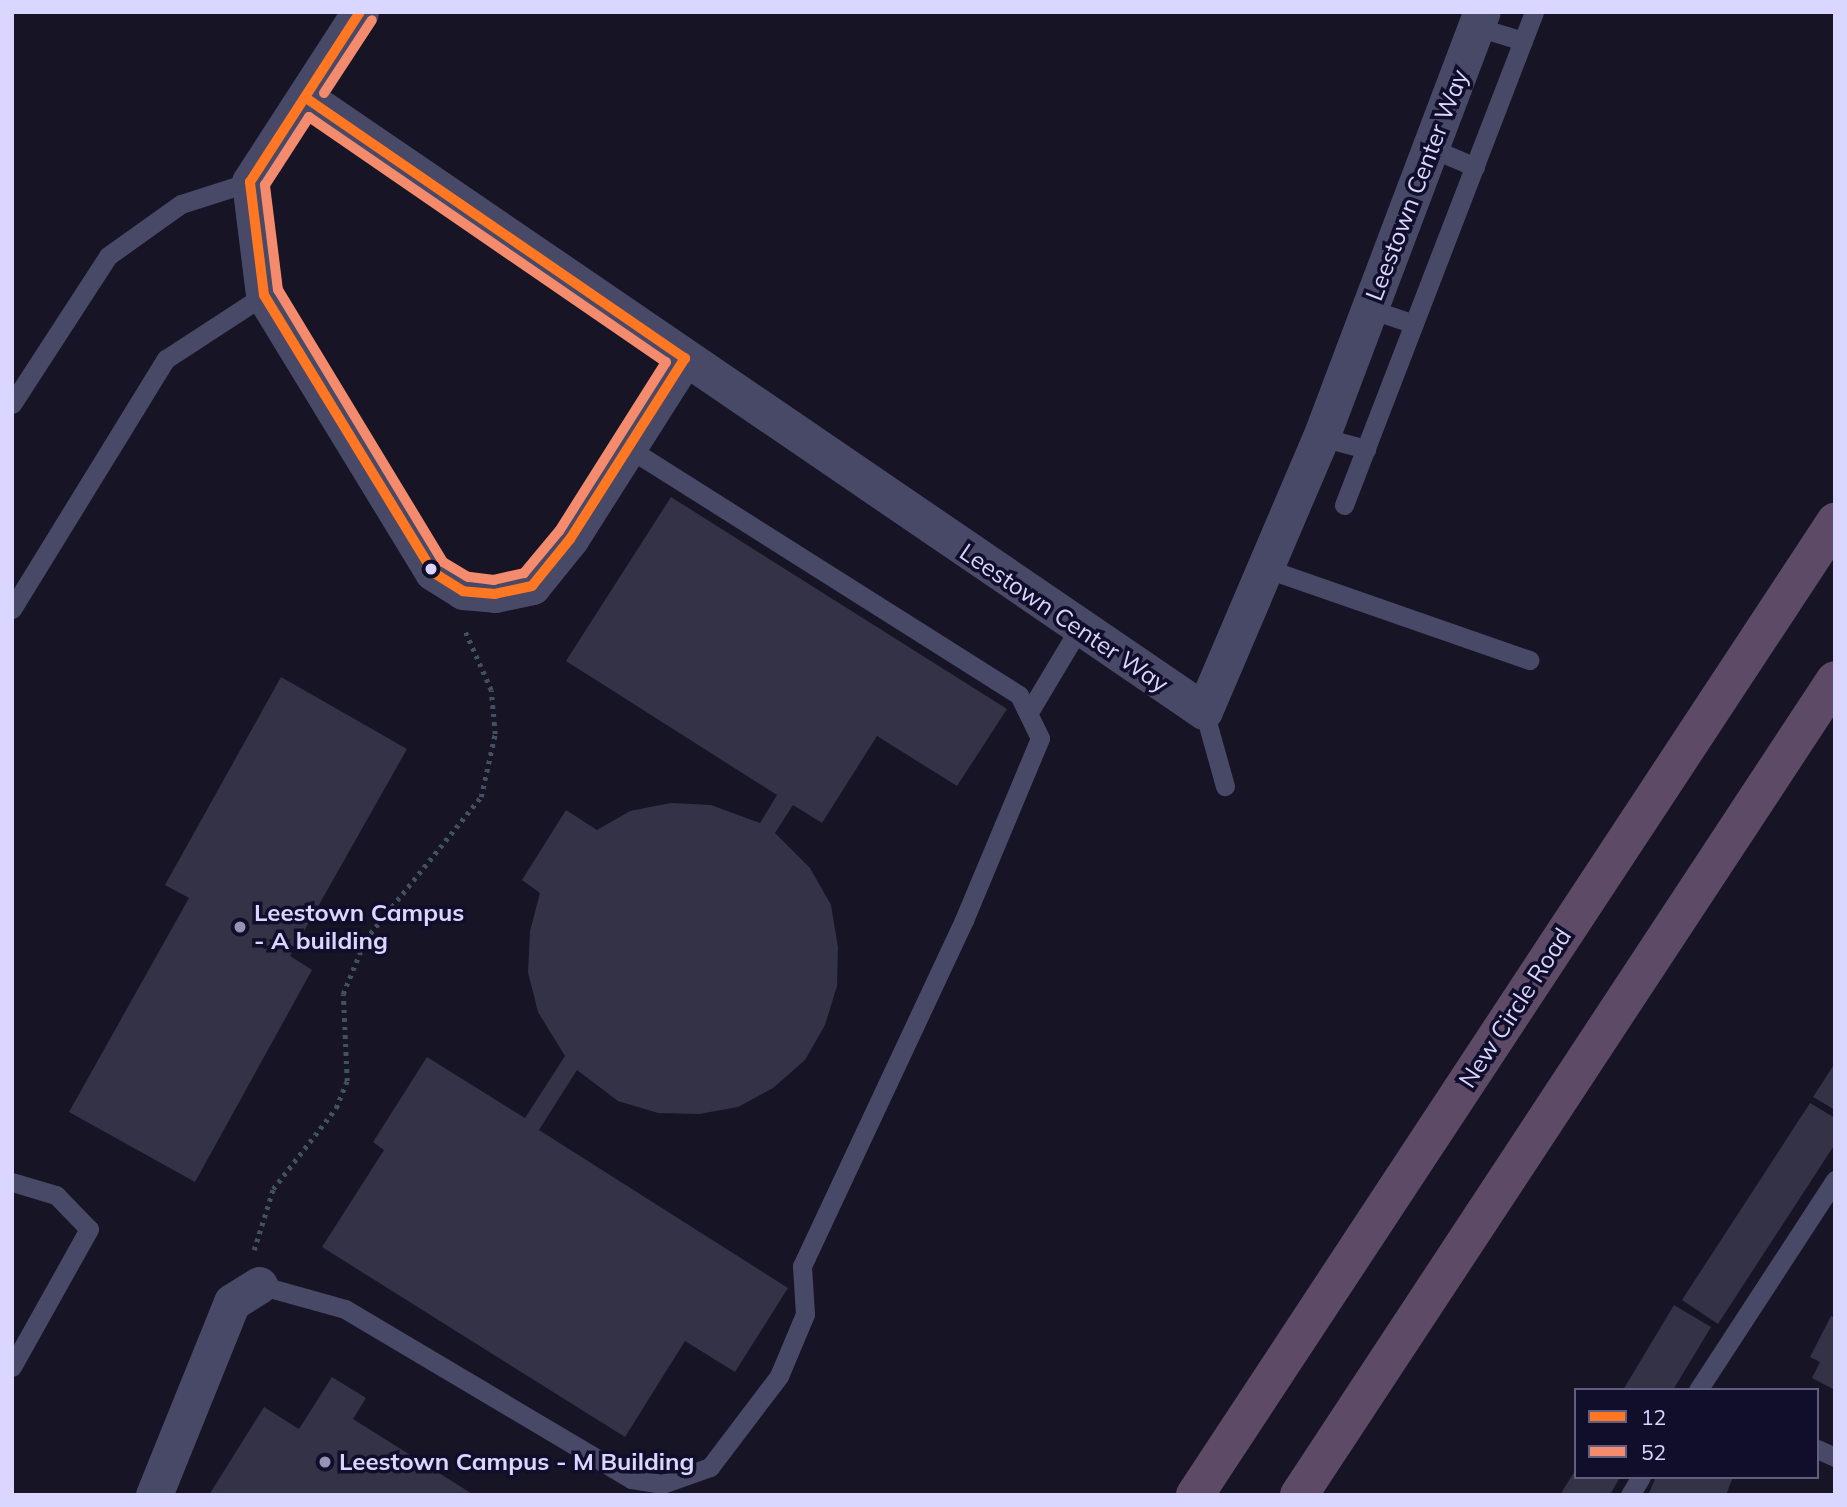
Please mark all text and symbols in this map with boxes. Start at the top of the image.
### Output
street label: Leestown Center Way [1360,65,1474,305]
street label: Leestown Center Way [954,538,1174,698]
unlabelled marker [424,562,438,576]
place label: Leestown Campus - A building [254,899,464,955]
marker: Leestown Campus - A building [232,919,248,935]
street label: New Circle Road [1453,923,1577,1093]
legend [1574,1388,1819,1479]
text: 12 [1641,1404,1666,1430]
text: 52 [1641,1439,1666,1465]
place label: Leestown Campus - M Building [339,1448,694,1476]
marker: Leestown Campus - M Building [317,1454,333,1470]

